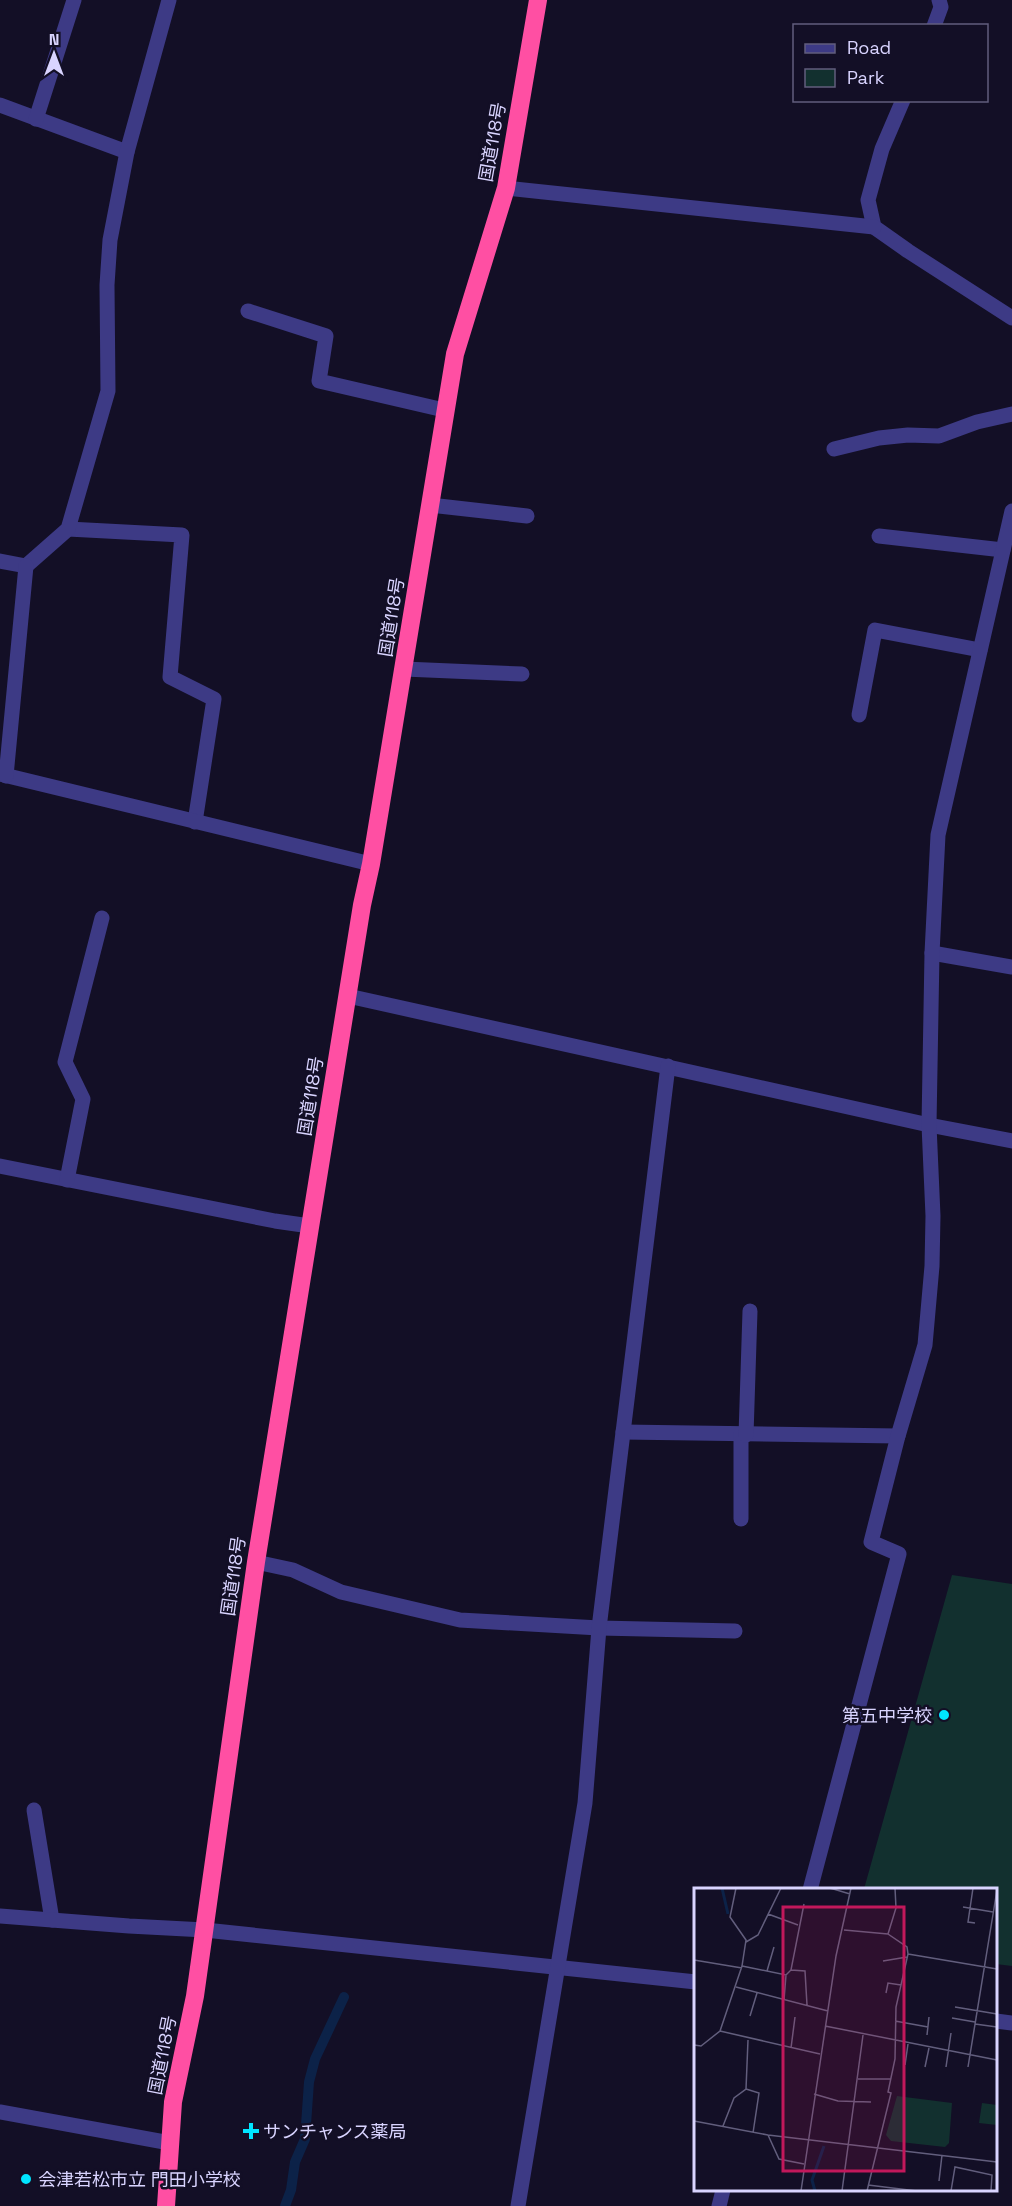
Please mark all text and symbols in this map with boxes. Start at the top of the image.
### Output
north arrow [24,24,84,84]
legend [793,24,988,102]
text: N [49,29,59,50]
text: Road [847,36,891,59]
text: Park [847,66,885,89]
street label: 国道118号 [474,100,510,184]
street label: 国道118号 [373,576,409,658]
street label: 国道118号 [292,1055,328,1137]
street label: 国道118号 [216,1535,250,1617]
place label: 第五中学校 [842,1704,932,1727]
marker: 第五中学校 [937,1708,951,1722]
inset map [694,1888,997,2191]
street label: 国道118号 [143,2013,181,2097]
place label: サンチャンス薬局 [263,2120,406,2143]
marker: サンチャンス薬局 [244,2124,258,2138]
place label: 会津若松市立 門田小学校 [38,2168,241,2191]
marker: 会津若松市立 門田小学校 [19,2172,33,2186]

